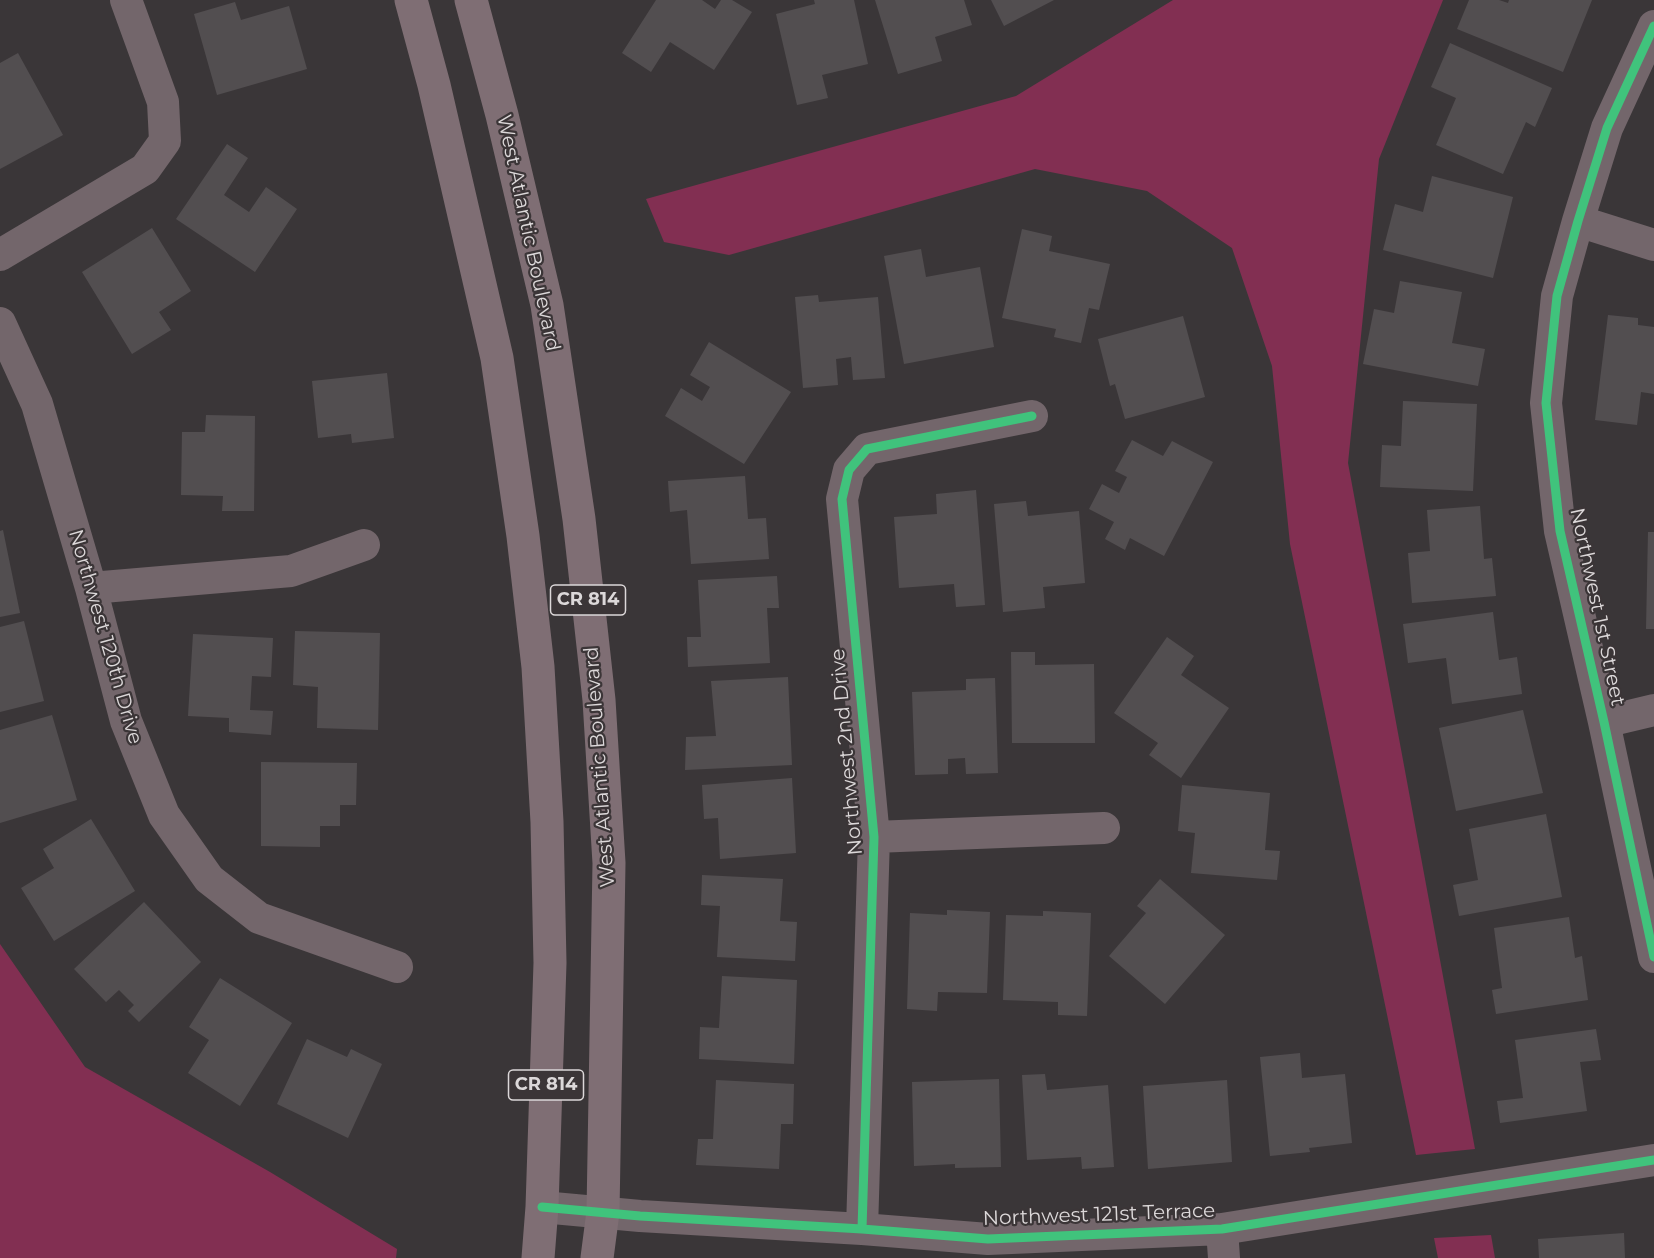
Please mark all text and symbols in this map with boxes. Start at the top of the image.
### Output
street label: West Atlantic Boulevard [491,113,565,353]
street label: Northwest 1st Street [1564,506,1630,708]
street label: Northwest 120th Drive [63,527,147,747]
road number: CR 814 [550,585,626,615]
street label: West Atlantic Boulevard [580,646,620,888]
street label: Northwest 2nd Drive [826,648,868,856]
road number: CR 814 [508,1070,584,1100]
street label: Northwest 121st Terrace [982,1199,1216,1231]

